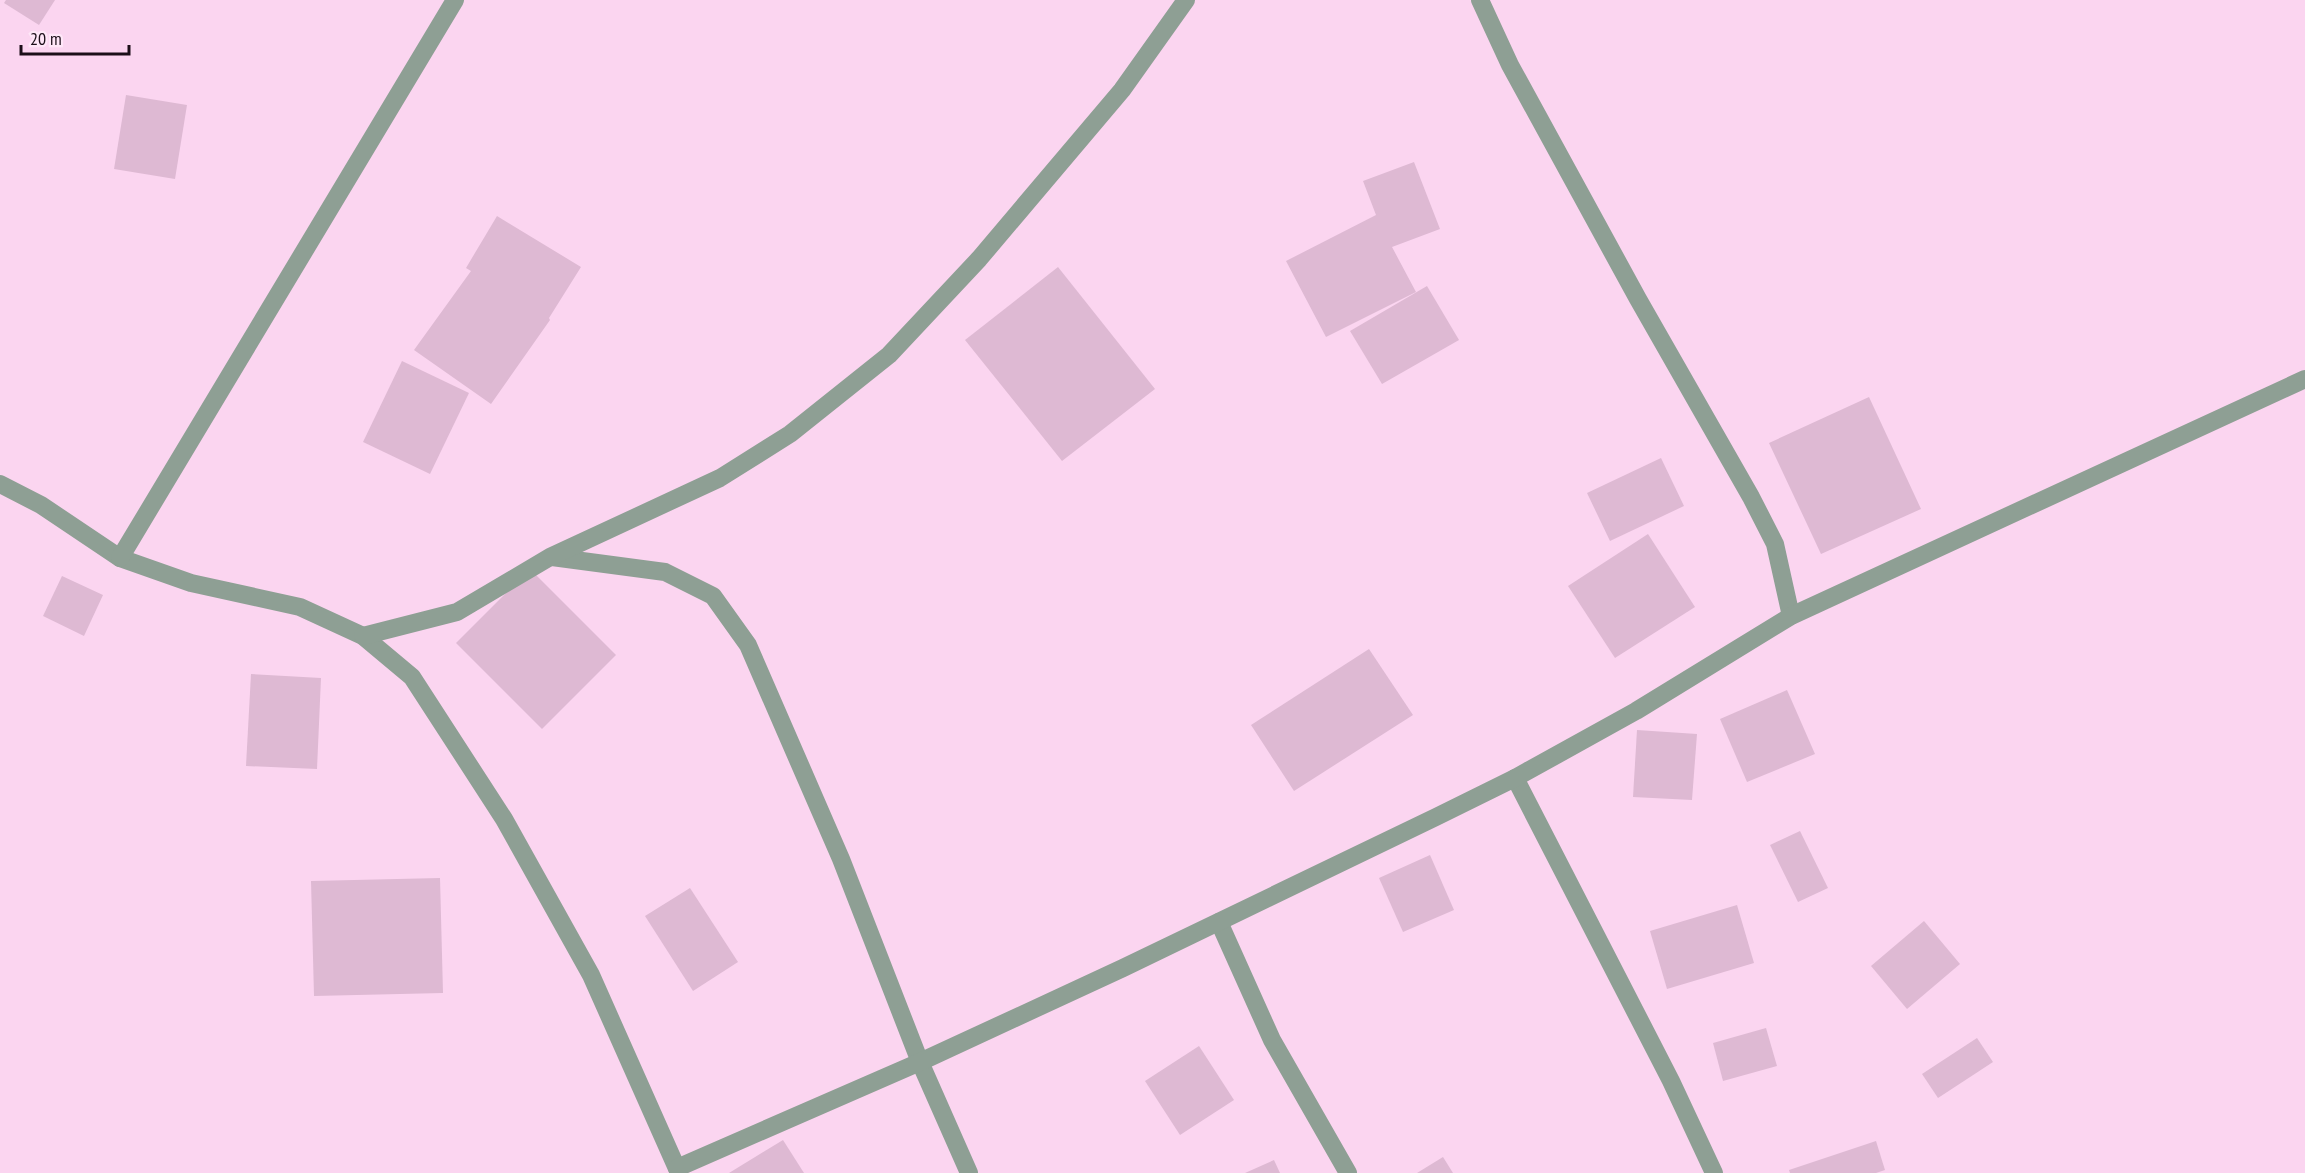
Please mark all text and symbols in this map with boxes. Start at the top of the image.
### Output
scale bar [21,18,129,56]
text: 20 m [30,27,62,50]

